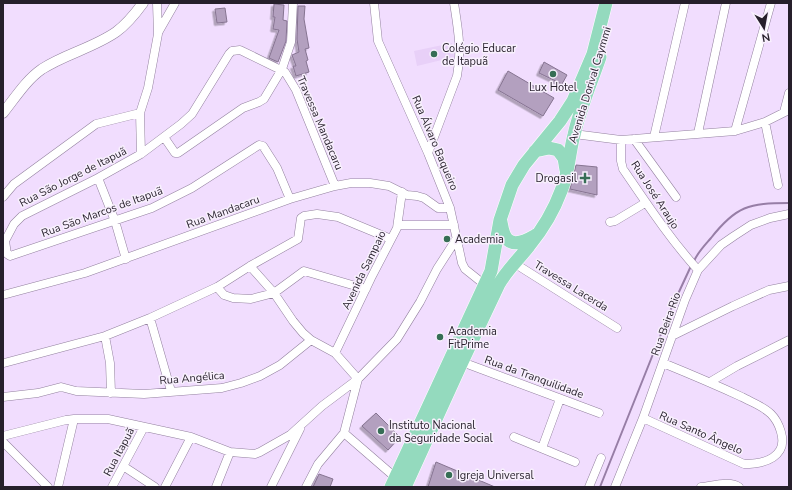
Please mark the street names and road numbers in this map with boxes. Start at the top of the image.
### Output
street label: Avenida Dorival Caymmi [565,25,615,145]
street label: Travessa Mandacaru [293,74,347,172]
street label: Rua Álvaro Baqueiro [408,93,463,193]
street label: Rua São Jorge de Itapuã [17,143,129,211]
street label: Rua José Araujo [627,158,683,232]
street label: Rua São Marcos de Itapuã [39,183,165,241]
street label: Rua Mandacaru [184,192,262,232]
street label: Avenida Sampaio [338,228,390,312]
street label: Travessa Lacerda [531,257,611,315]
street label: Rua Beira Rio [648,290,684,358]
street label: Rua da Tranquilidade [482,352,586,402]
street label: Rua Angélica [159,368,225,388]
street label: Rua Santo Ângelo [657,407,745,458]
street label: Rua Itapuã [100,425,138,479]

